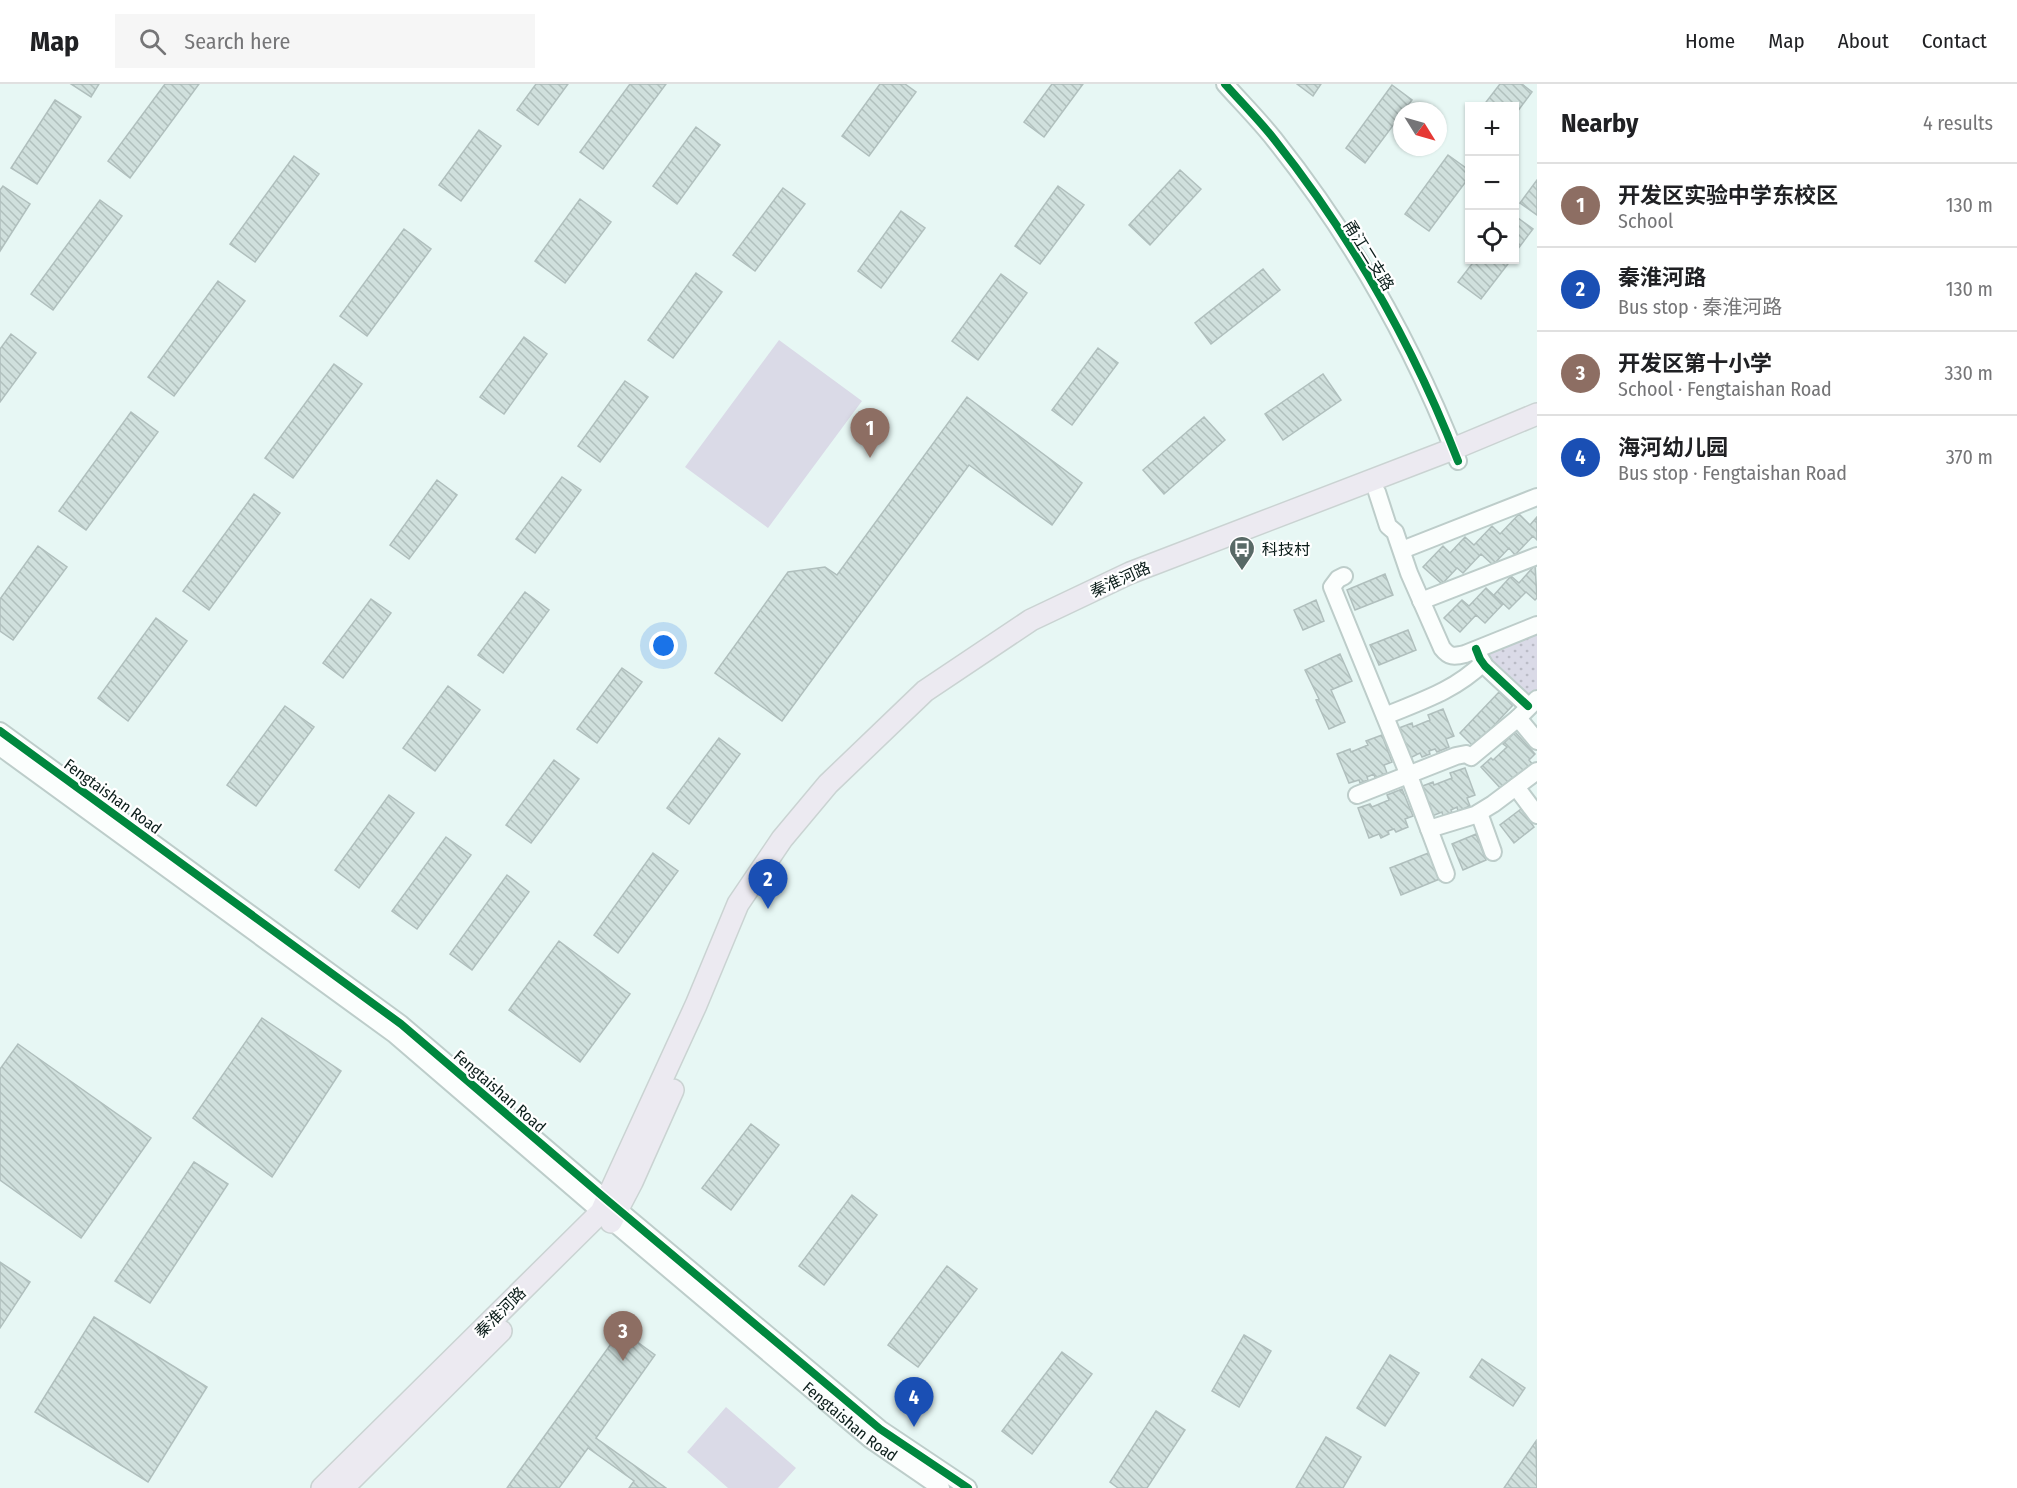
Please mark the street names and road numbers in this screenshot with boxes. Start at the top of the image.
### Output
street label: 甬江二支路 [1339,216,1398,294]
street label: 秦淮河路 [1087,558,1153,601]
street label: Fengtaishan Road [60,755,165,838]
street label: Fengtaishan Road [450,1046,550,1137]
street label: 秦淮河路 [471,1283,530,1342]
street label: Fengtaishan Road [799,1378,901,1465]

